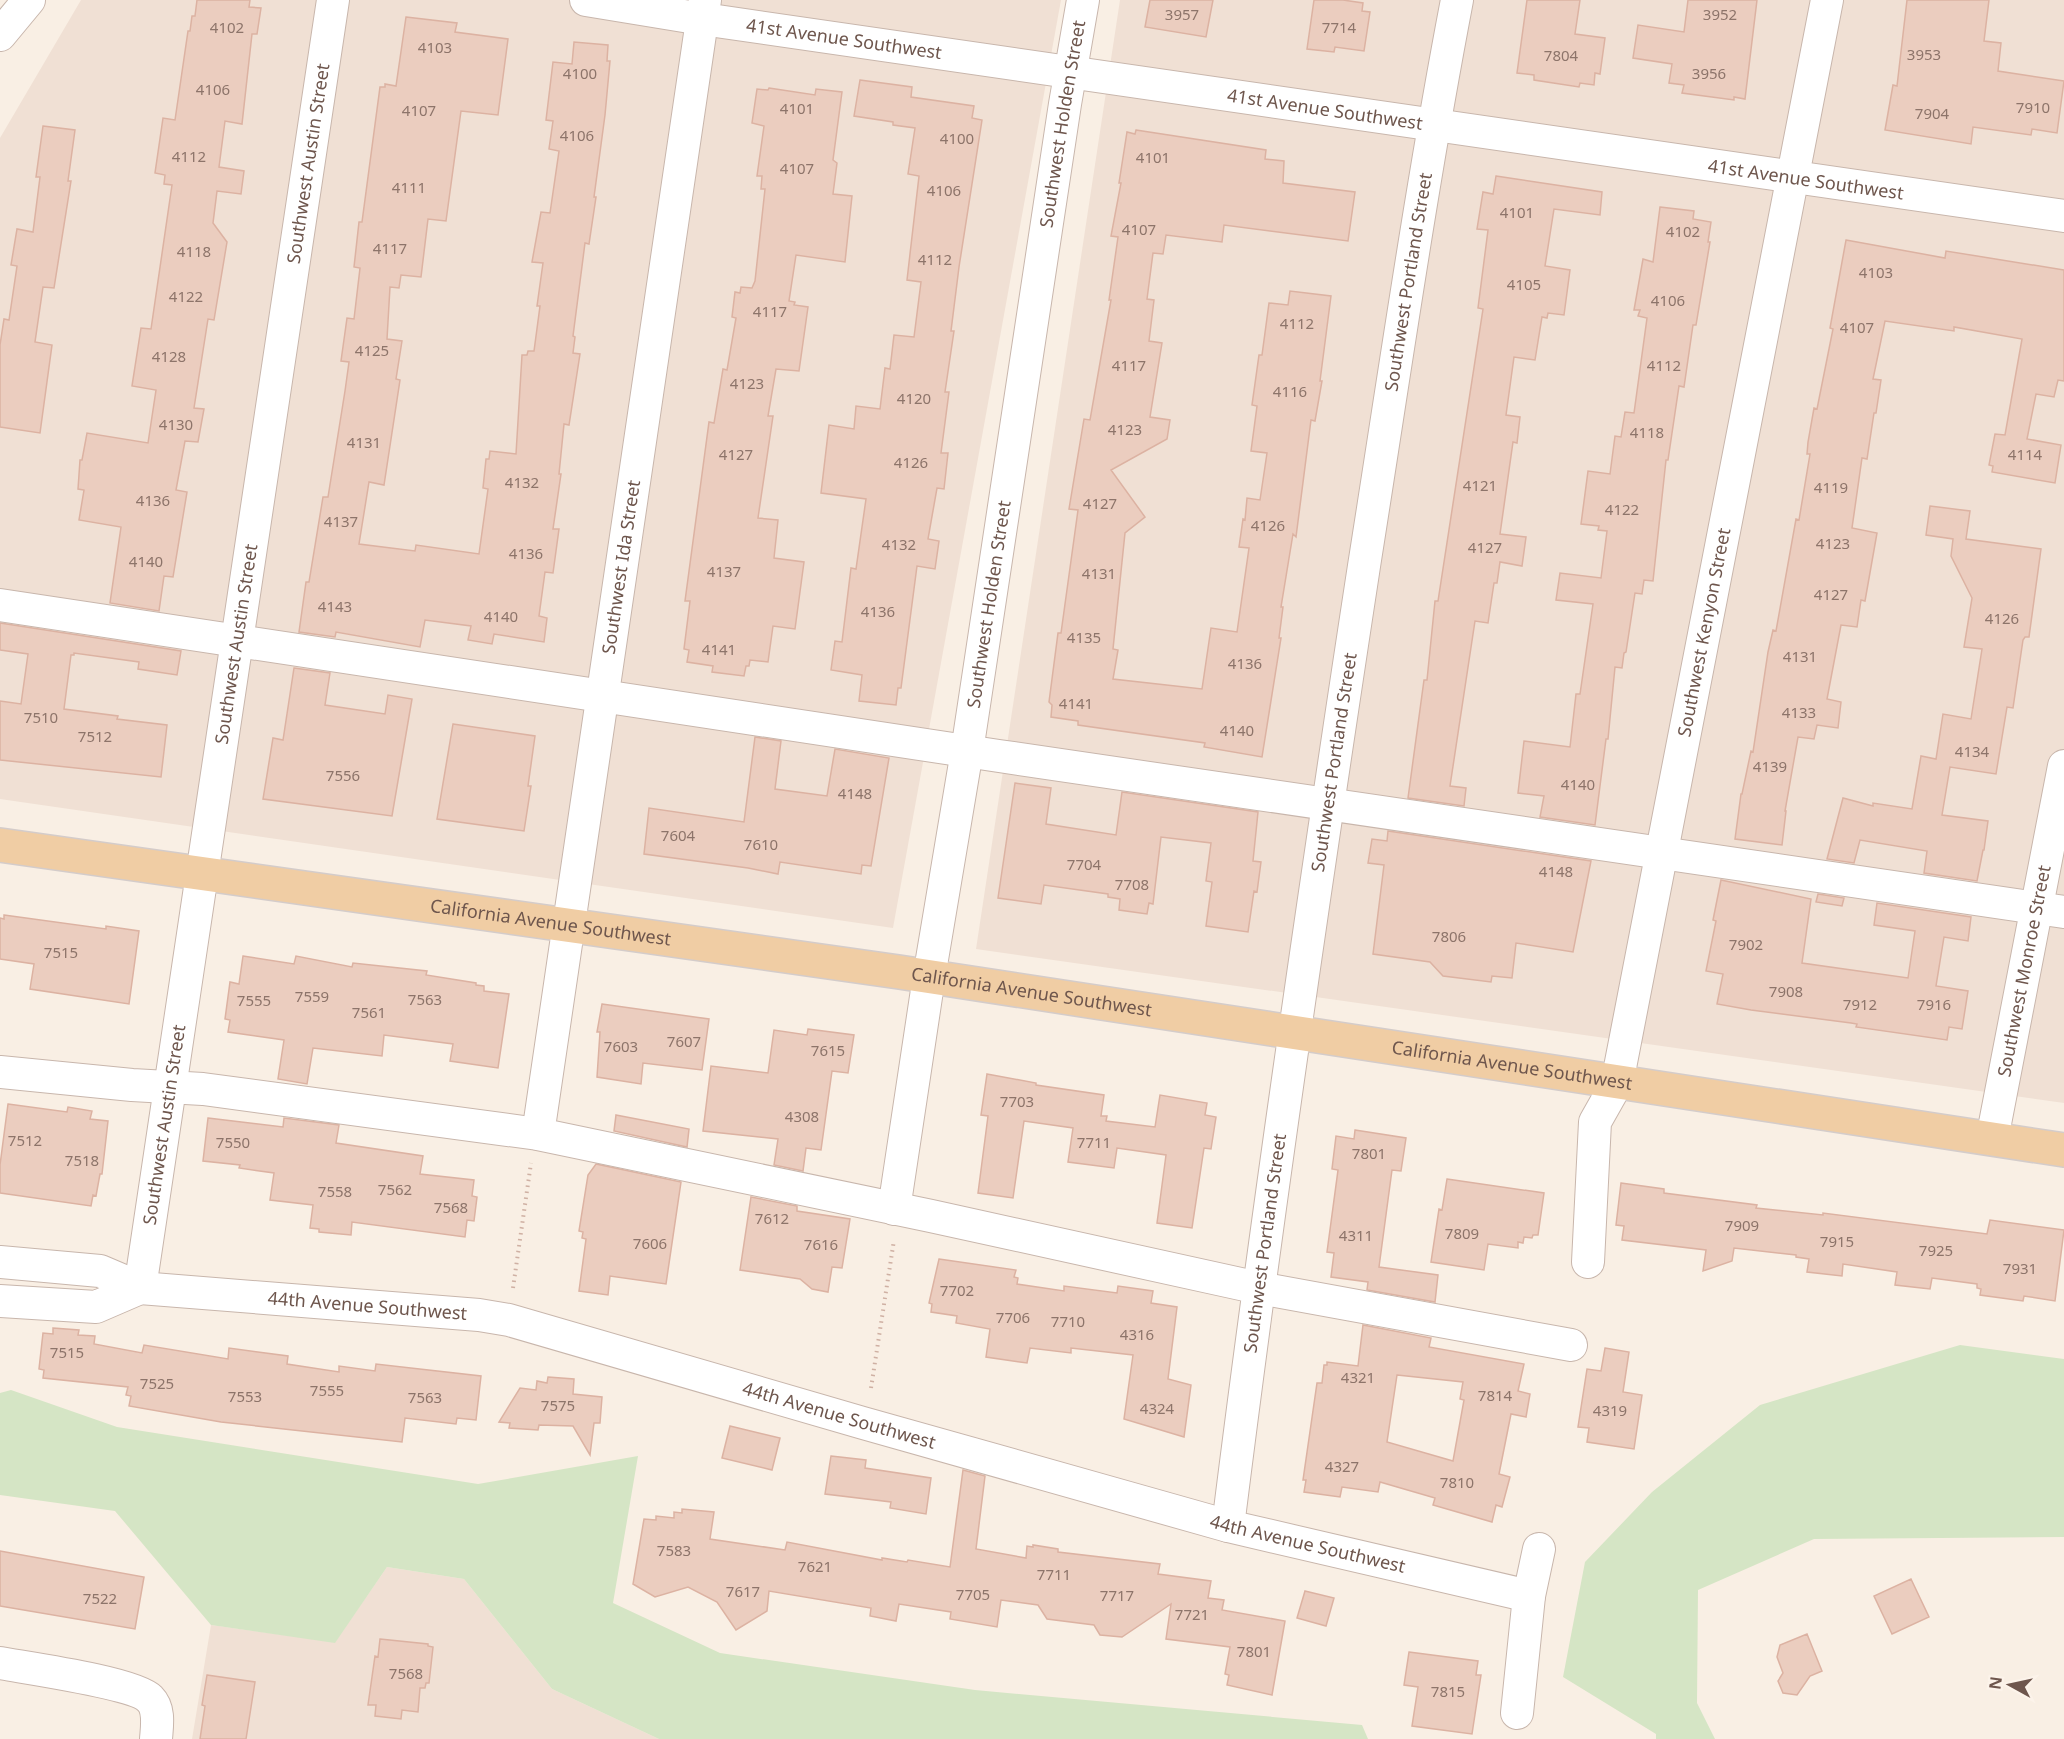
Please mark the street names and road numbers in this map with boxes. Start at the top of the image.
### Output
street label: 41st Avenue Southwest [745,12,944,64]
street label: Southwest Holden Street [1033,18,1090,229]
street label: Southwest Austin Street [281,61,334,265]
street label: 41st Avenue Southwest [1226,82,1425,135]
street label: 41st Avenue Southwest [1707,153,1906,205]
street label: Southwest Portland Street [1378,170,1437,393]
street label: Southwest Ida Street [596,478,645,656]
street label: Southwest Holden Street [961,498,1016,710]
street label: Southwest Kenyon Street [1671,525,1735,739]
street label: Southwest Austin Street [209,542,262,746]
street label: Southwest Portland Street [1305,651,1362,873]
street label: Southwest Monroe Street [1991,863,2056,1079]
street label: California Avenue Southwest [429,893,673,951]
street label: California Avenue Southwest [910,961,1154,1022]
street label: Southwest Austin Street [137,1022,190,1226]
street label: California Avenue Southwest [1390,1034,1634,1095]
street label: Southwest Portland Street [1237,1131,1291,1354]
street label: 44th Avenue Southwest [267,1285,469,1325]
street label: 44th Avenue Southwest [740,1376,939,1454]
street label: 44th Avenue Southwest [1208,1509,1408,1578]

